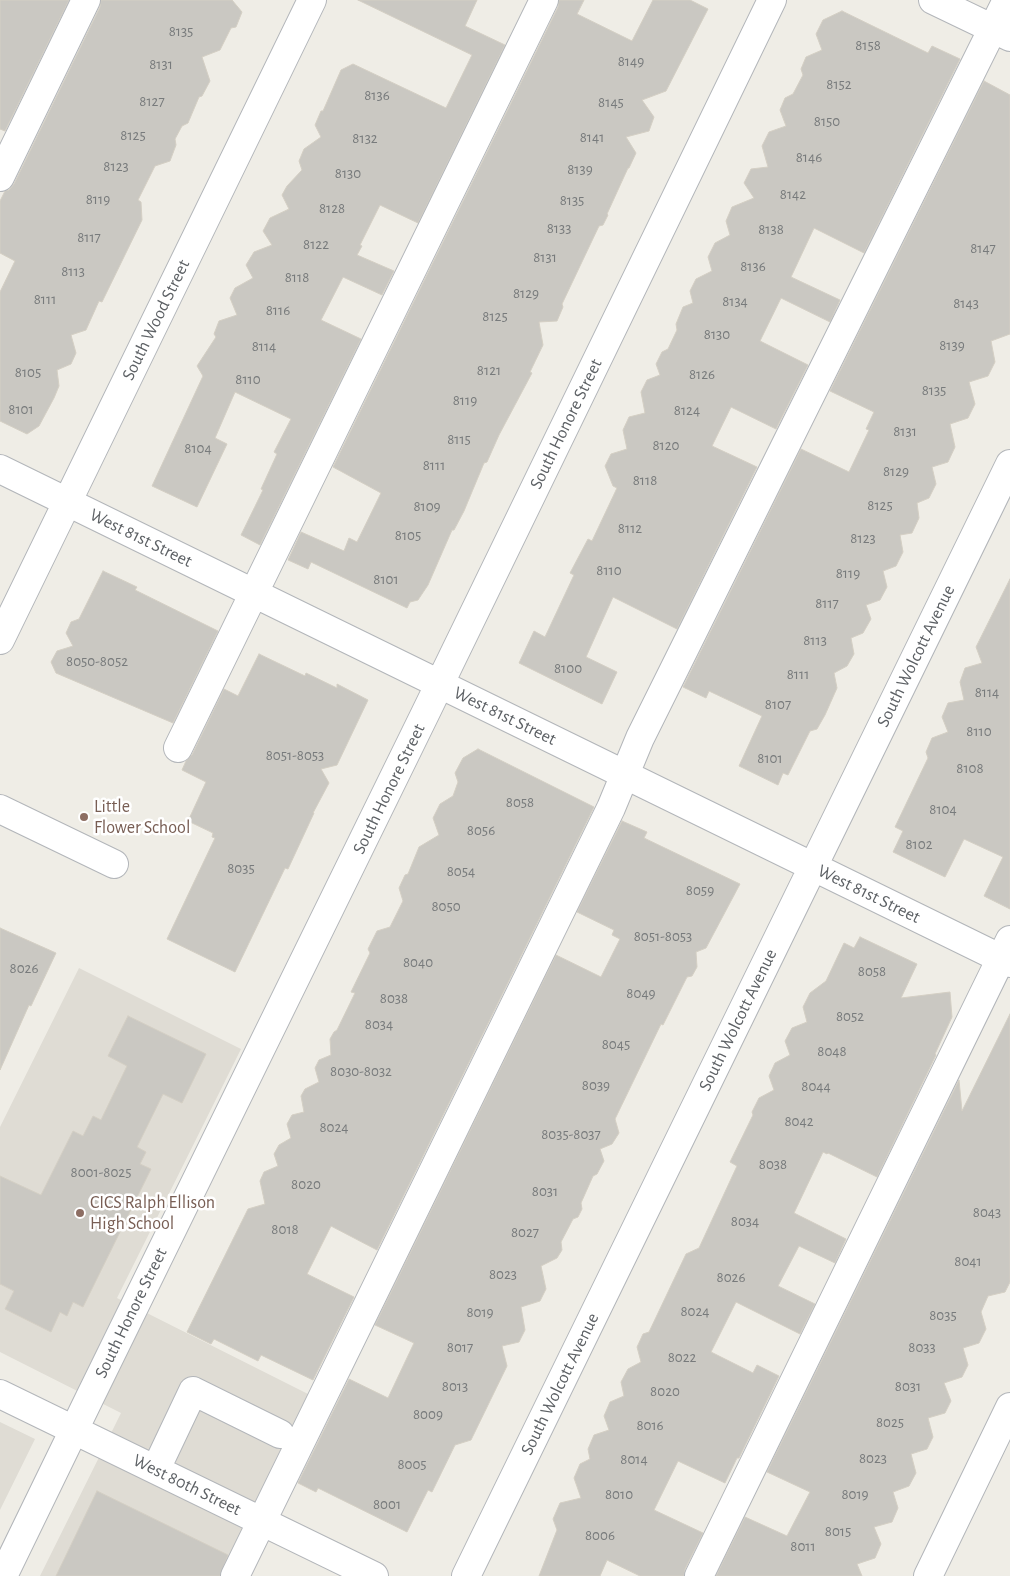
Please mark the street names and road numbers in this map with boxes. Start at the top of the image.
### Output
street label: South Wood Street [117,256,195,384]
street label: South Honore Street [525,355,607,493]
street label: West 81st Street [86,504,196,572]
street label: South Wolcott Avenue [872,581,960,731]
street label: West 81st Street [450,682,560,750]
street label: South Honore Street [348,720,430,858]
street label: West 81st Street [814,860,924,928]
street label: South Wolcott Avenue [694,945,782,1095]
street label: South Honore Street [90,1244,172,1382]
street label: South Wolcott Avenue [516,1309,604,1459]
street label: West 80th Street [129,1450,245,1520]

